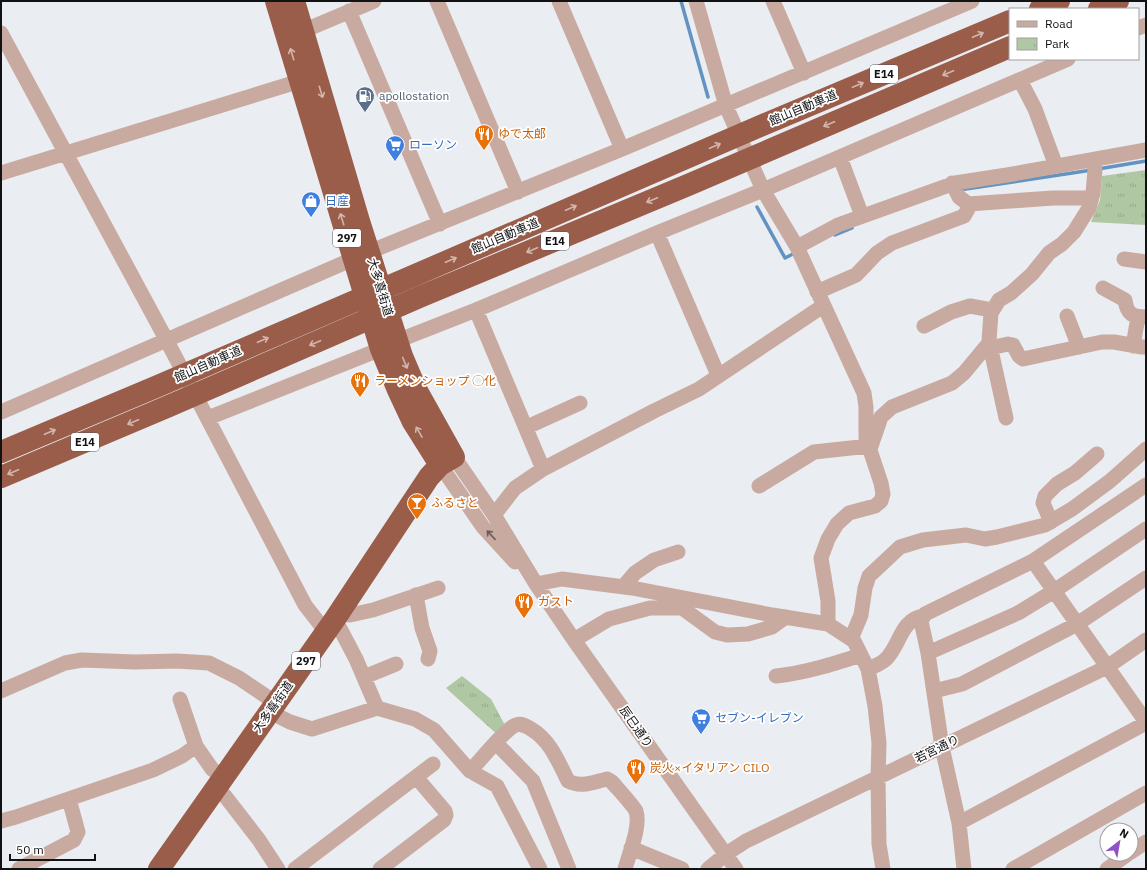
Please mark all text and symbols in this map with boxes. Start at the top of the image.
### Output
legend [1009,8,1139,60]
text: Road [1045,16,1073,31]
one-way arrow [972,31,984,38]
text: Park [1045,36,1070,51]
one-way arrow [288,48,295,61]
road number: E14 [870,65,898,83]
one-way arrow [943,70,955,78]
one-way arrow [852,81,864,89]
one-way arrow [318,85,325,98]
fuel station icon: apollostation [354,85,376,113]
street label: 館山自動車道 [767,87,839,129]
place label: apollostation [379,88,449,103]
one-way arrow [823,121,835,128]
restaurant icon: ゆで太郎 [473,123,495,151]
place label: ゆで太郎 [498,126,546,141]
supermarket icon: ローソン [384,134,406,162]
place label: ローソン [409,137,457,152]
one-way arrow [709,142,721,149]
shop icon: 日産 [300,190,322,218]
place label: 日産 [325,193,349,208]
one-way arrow [646,197,658,204]
one-way arrow [564,204,576,211]
one-way arrow [338,213,345,226]
street label: 館山自動車道 [469,215,541,257]
road number: 297 [333,229,361,247]
road number: E14 [541,232,569,250]
one-way arrow [526,247,538,255]
one-way arrow [445,255,457,263]
street label: 大多喜街道 [365,256,396,318]
one-way arrow [256,336,268,344]
one-way arrow [310,340,322,347]
street label: 館山自動車道 [172,342,244,385]
one-way arrow [402,357,409,369]
restaurant icon: ラーメンショップ ◯化 [349,370,371,398]
place label: ラーメンショップ ◯化 [374,373,496,388]
one-way arrow [127,418,139,426]
one-way arrow [415,426,423,438]
one-way arrow [43,428,55,435]
road number: E14 [71,433,99,451]
one-way arrow [7,469,19,477]
bar icon: ふるさと [406,492,428,520]
place label: ふるさと [431,495,479,510]
one-way arrow [486,530,496,540]
restaurant icon: ガスト [513,591,535,619]
place label: ガスト [538,594,574,609]
road number: 297 [292,652,320,670]
street label: 大多喜街道 [249,678,296,736]
street label: 辰巳通り [616,703,656,751]
supermarket icon: セブン-イレブン [690,707,712,735]
place label: セブン-イレブン [715,710,804,725]
street label: 若宮通り [912,731,962,766]
restaurant icon: 炭火×イタリアン CILO [625,757,647,785]
place label: 炭火×イタリアン CILO [650,760,769,775]
north arrow [1099,822,1139,862]
text: N [1117,825,1131,841]
scale bar [10,836,95,862]
text: 50 m [16,842,44,857]

